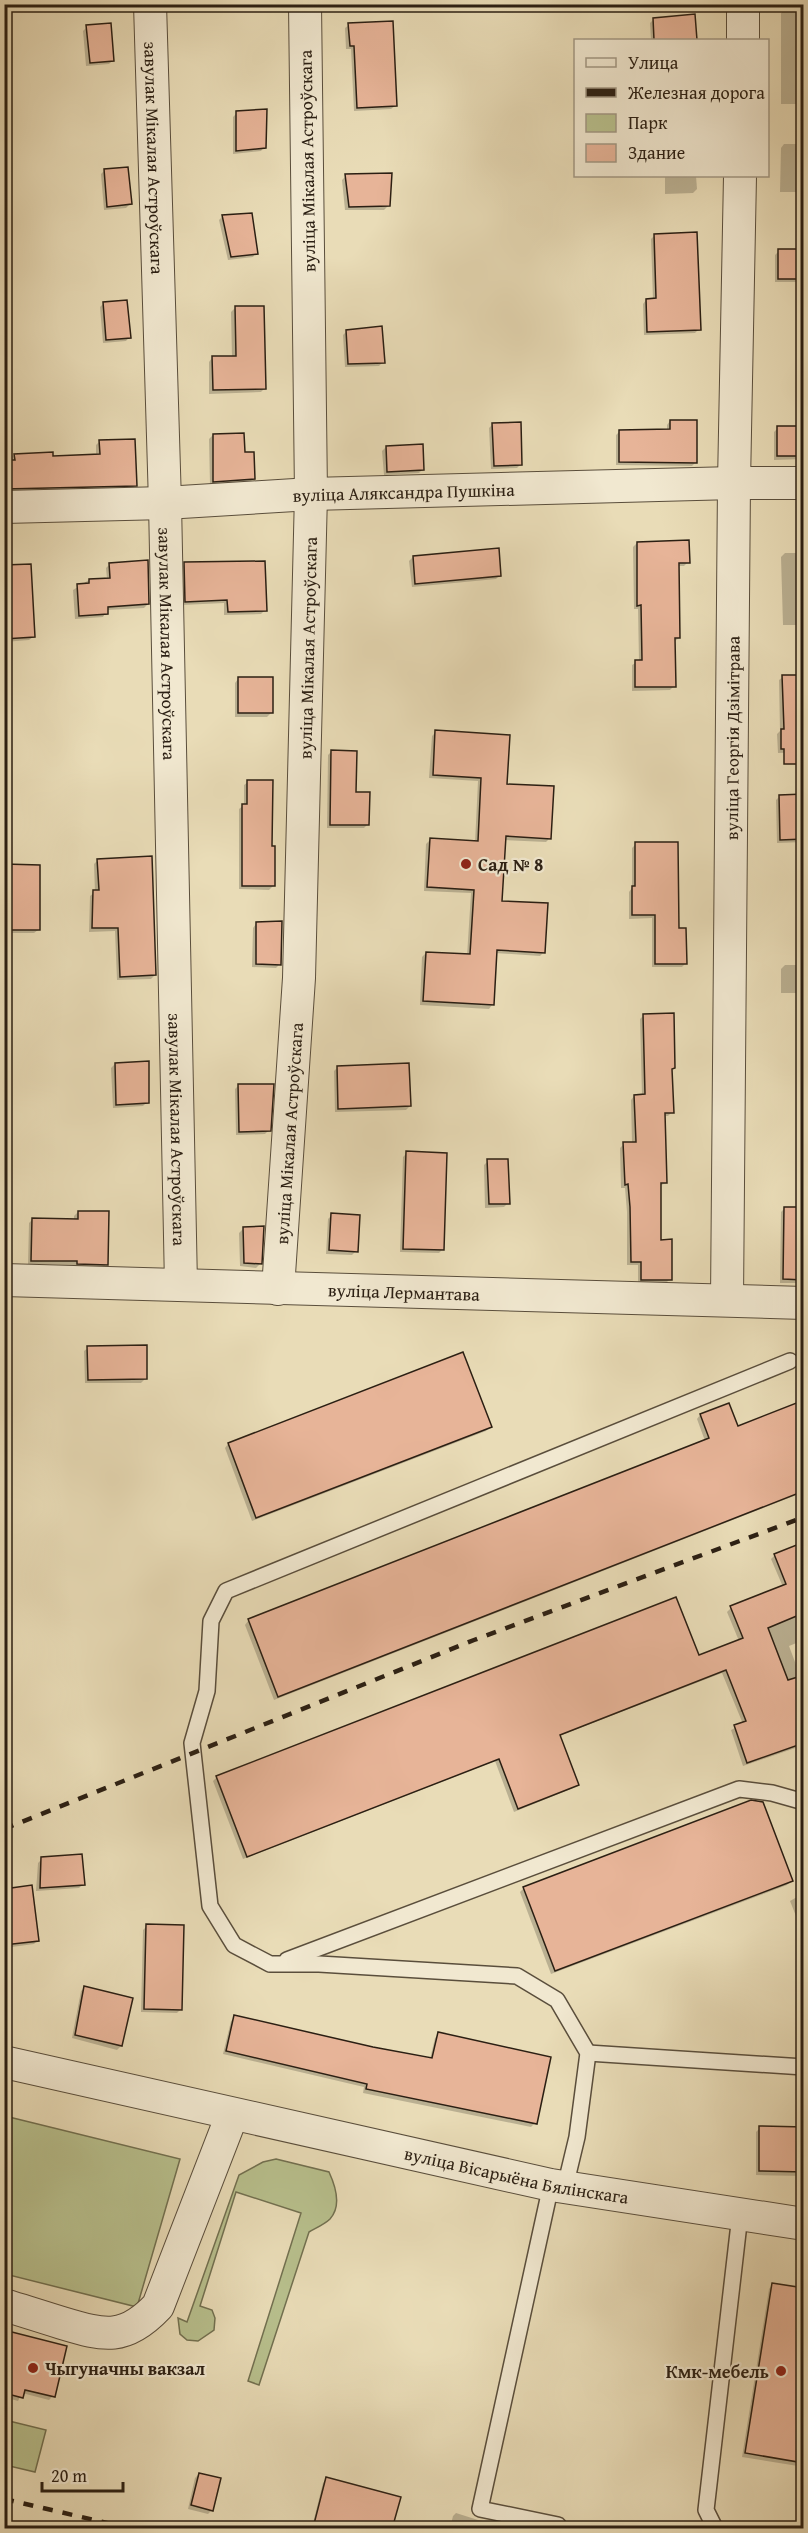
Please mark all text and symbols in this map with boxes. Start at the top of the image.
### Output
legend [574,39,769,177]
street label: завулак Мікалая Астроўскага [138,41,172,275]
street label: вуліца Мікалая Астроўскага [292,49,322,272]
text: Улица [628,49,679,76]
text: Железная дорога [627,79,765,106]
text: Парк [628,109,668,136]
text: Здание [628,139,685,166]
street label: вуліца Аляксандра Пушкіна [292,475,515,509]
street label: завулак Мікалая Астроўскага [152,527,184,761]
street label: вуліца Мікалая Астроўскага [291,536,323,759]
street label: вуліца Георгія Дзімітрава [717,635,746,840]
place label: Сад № 8 [478,851,543,878]
marker: Сад № 8 [459,857,473,871]
street label: завулак Мікалая Астроўскага [162,1013,194,1247]
street label: вуліца Мікалая Астроўскага [268,1021,309,1245]
street label: вуліца Лермантава [328,1276,481,1307]
street label: вуліца Вісарыёна Бялінскага [402,2139,631,2210]
place label: Чыгуначны вакзал [45,2355,206,2382]
place label: Кмк-мебель [666,2358,769,2385]
marker: Чыгуначны вакзал [26,2361,40,2375]
marker: Кмк-мебель [774,2364,788,2378]
scale bar [42,2455,123,2493]
text: 20 m [51,2462,87,2489]

